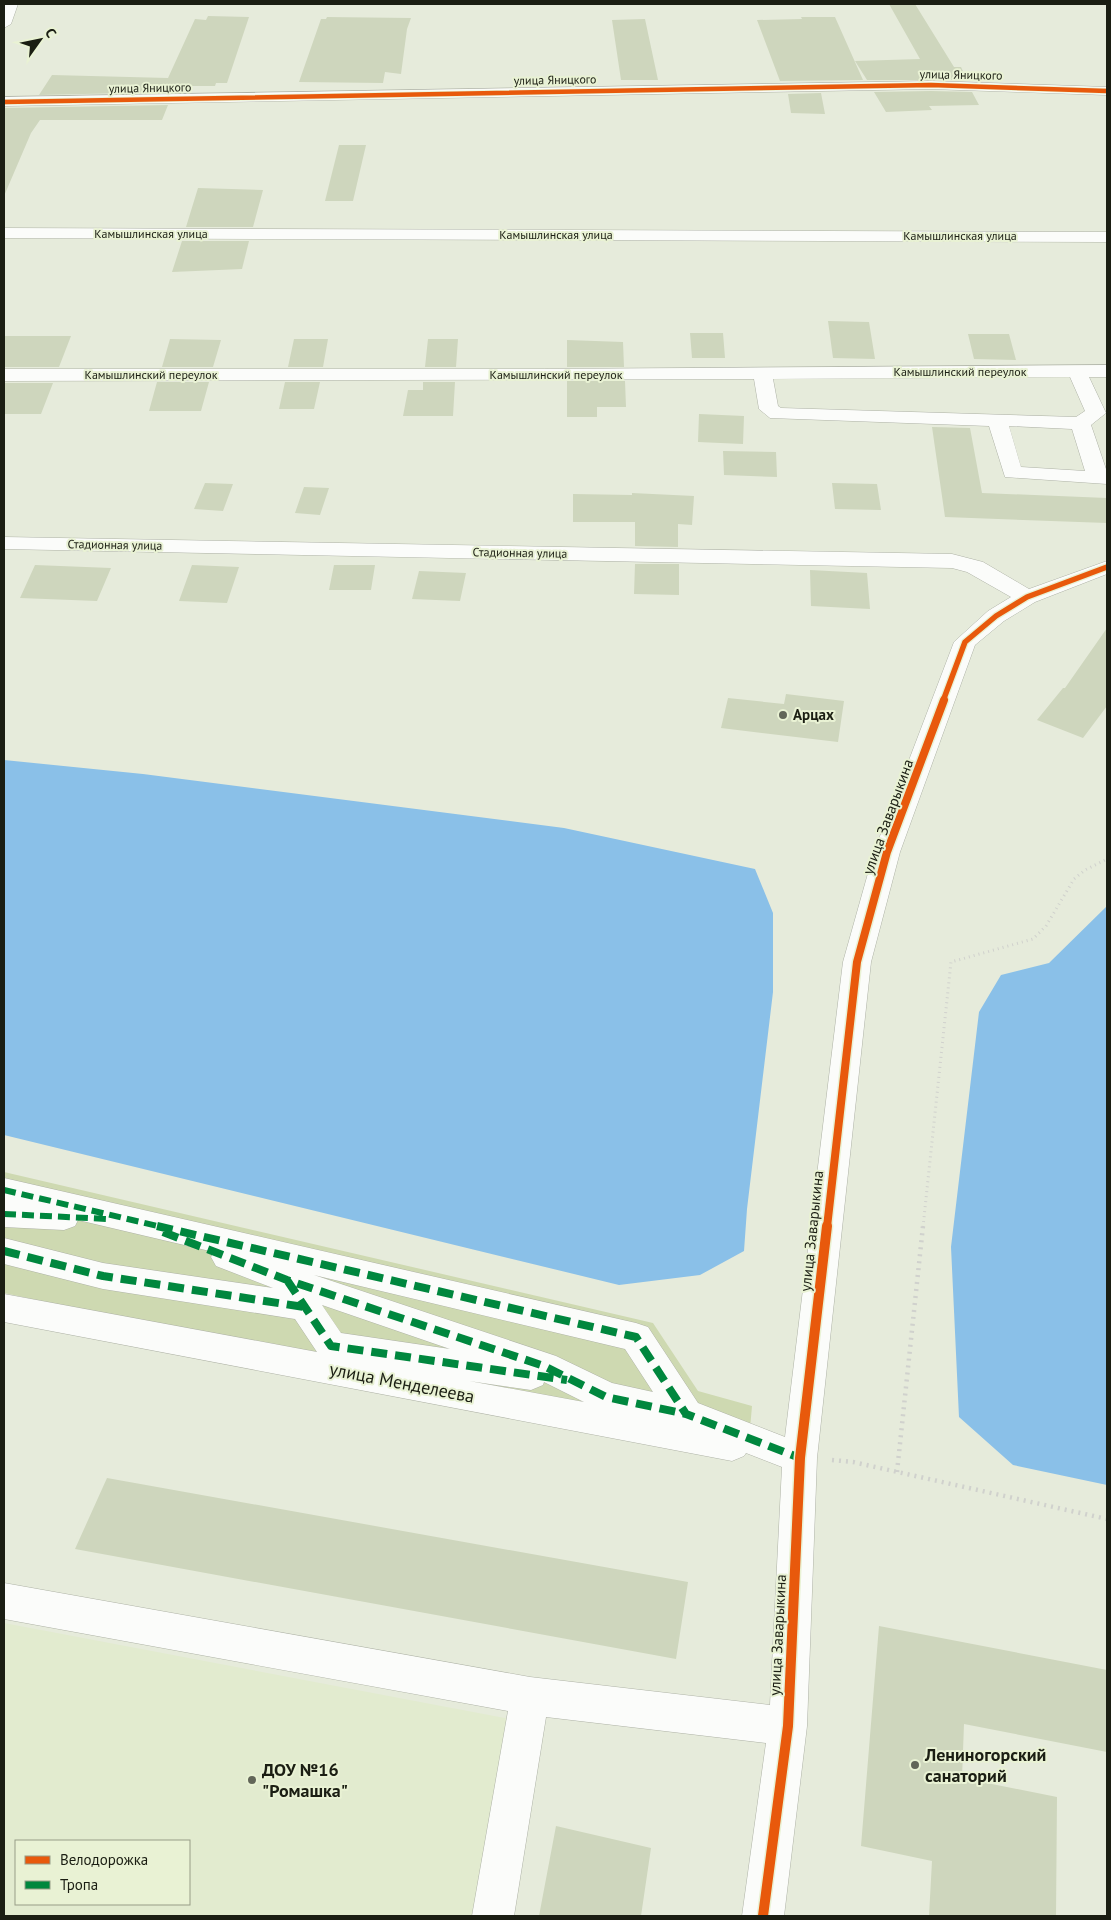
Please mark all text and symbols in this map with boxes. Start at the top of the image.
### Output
north arrow [15,15,65,65]
text: С [41,25,61,41]
street label: улица Яницкого [919,66,1003,83]
street label: улица Яницкого [513,71,597,88]
street label: улица Яницкого [108,79,192,96]
street label: Камышлинская улица [94,226,208,241]
street label: Камышлинская улица [499,227,613,242]
street label: Камышлинская улица [903,228,1017,243]
street label: Камышлинский переулок [894,364,1027,379]
street label: Камышлинский переулок [85,367,218,382]
street label: Камышлинский переулок [490,367,623,382]
street label: Стадионная улица [68,536,163,553]
street label: Стадионная улица [473,544,568,561]
place label: Арцах [793,705,834,724]
marker: Арцах [777,709,789,721]
street label: улица Заварыкина [858,756,917,877]
street label: улица Заварыкина [796,1169,827,1292]
street label: улица Менделеева [328,1357,477,1408]
street label: улица Заварыкина [765,1574,790,1696]
place label: Лениногорский санаторий [924,1743,1046,1787]
place label: ДОУ №16 "Ромашка" [262,1758,348,1802]
marker: Лениногорский санаторий [909,1759,921,1771]
marker: ДОУ №16 "Ромашка" [246,1774,258,1786]
legend [15,1840,190,1905]
text: Велодорожка [60,1850,148,1869]
text: Тропа [60,1875,98,1894]

